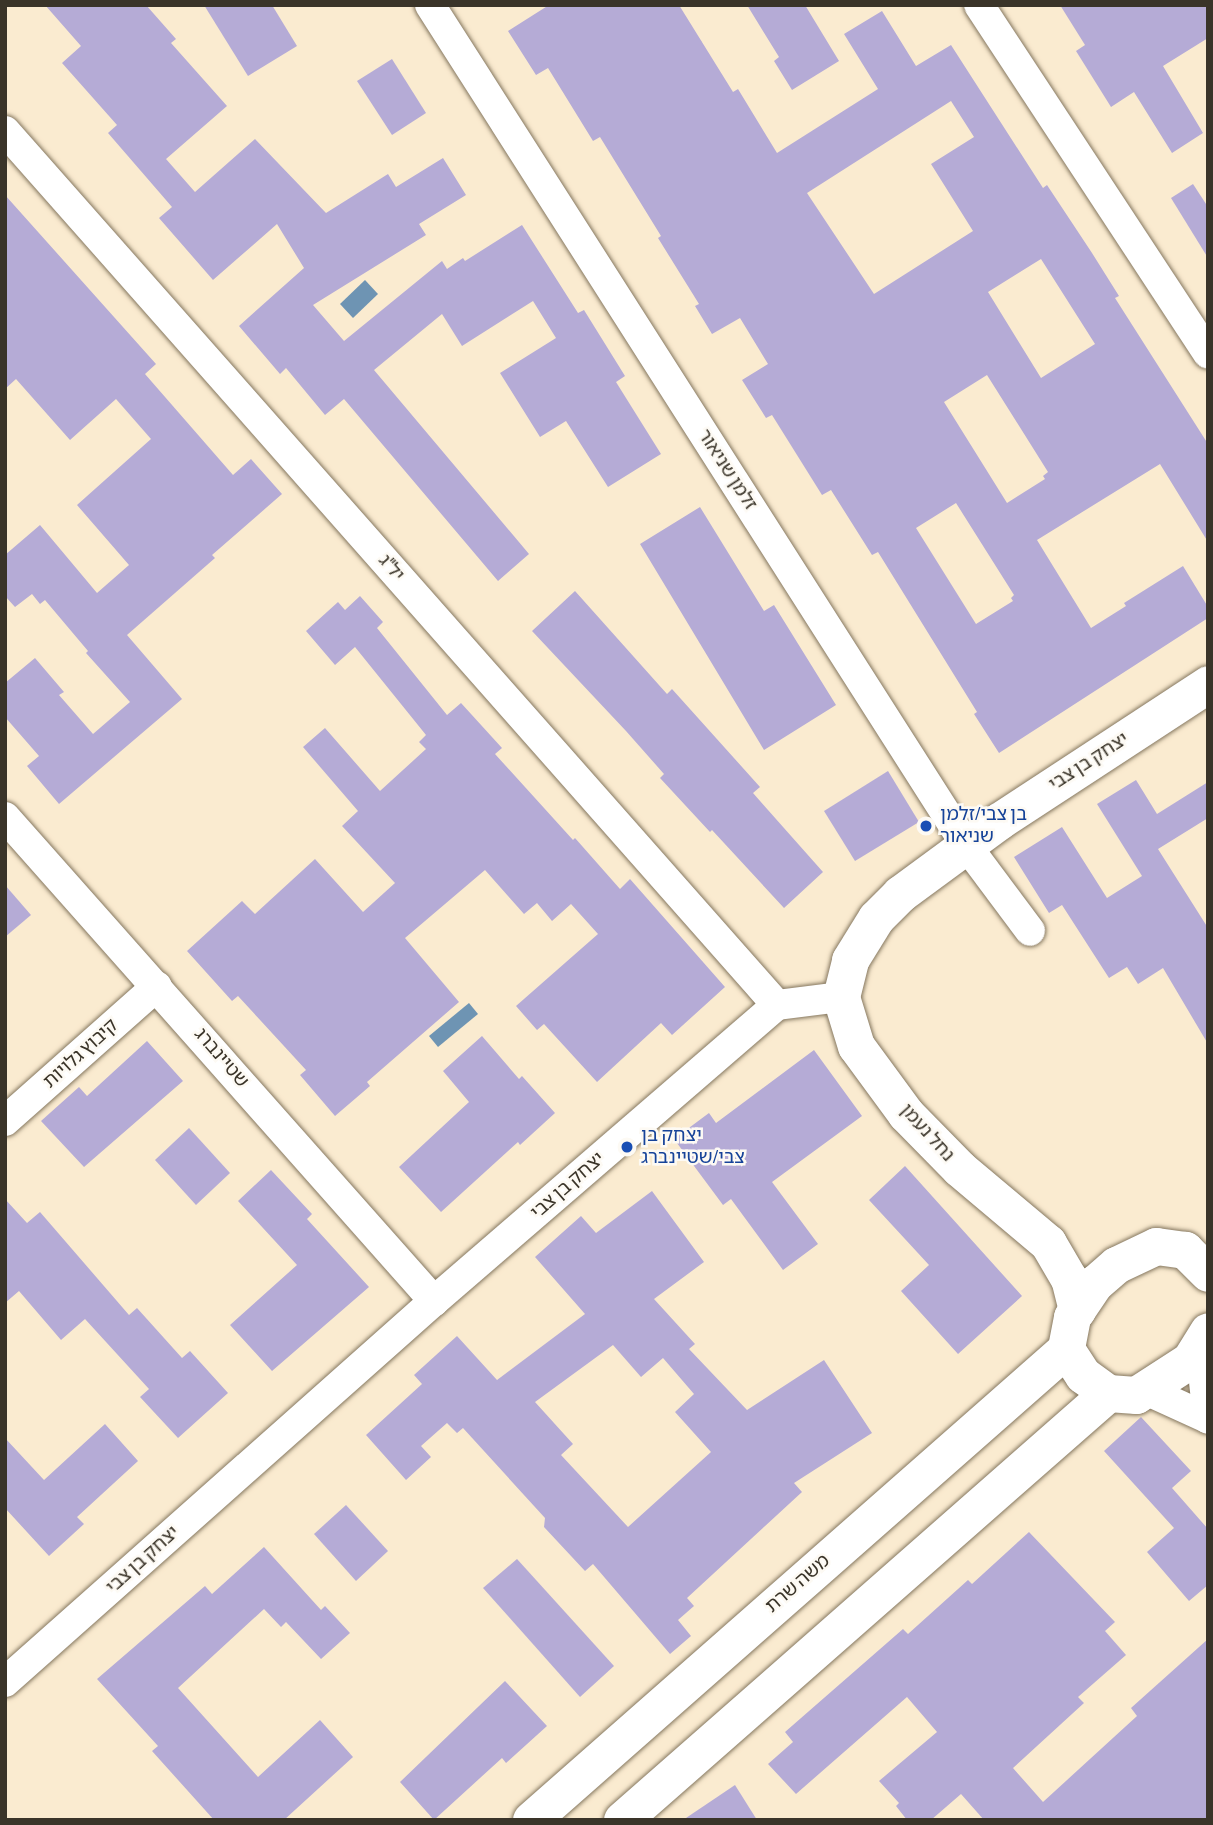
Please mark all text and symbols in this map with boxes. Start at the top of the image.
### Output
street label: זלמן שניאור [692,425,762,515]
street label: יל"ג [373,550,409,586]
street label: יצחק בן צבי [1045,728,1133,796]
place label: בן צבי/זלמן שניאור [940,804,1027,848]
marker: בן צבי/זלמן שניאור [918,818,934,834]
street label: קיבוץ גלויות [39,1015,123,1093]
street label: שטיינברג [189,1023,253,1093]
street label: נחל נעמן [895,1099,959,1167]
place label: יצחק בן צבי/שטיינברג [641,1125,745,1169]
marker: יצחק בן צבי/שטיינברג [619,1139,635,1155]
street label: יצחק בן צבי [526,1148,610,1224]
street label: יצחק בן צבי [102,1521,184,1599]
street label: משה שרת [761,1550,835,1618]

